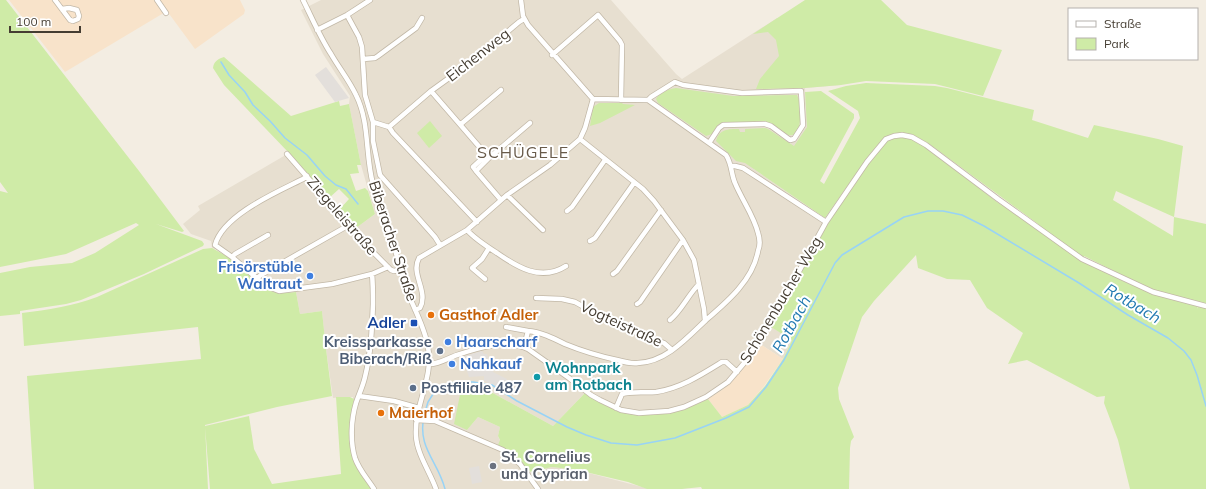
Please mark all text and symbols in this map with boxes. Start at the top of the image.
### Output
scale bar [10,8,80,34]
legend [1068,8,1198,60]
text: 100 m [16,14,51,29]
text: Straße [1104,16,1141,31]
street label: Eichenweg [442,24,513,85]
text: Park [1104,36,1130,51]
district label: SCHÜGELE [477,142,569,162]
street label: Ziegeleistraße [303,173,382,259]
street label: Biberacher Straße [365,178,422,304]
street label: Schönenbucher Weg [735,233,826,366]
place label: Frisörstüble Waltraut [218,257,302,293]
marker: Frisörstüble Waltraut [305,271,315,281]
water label: Rotbach [1101,278,1165,328]
water label: Rotbach [767,292,815,356]
street label: Vogteistraße [577,296,665,351]
place label: Gasthof Adler [439,305,539,324]
marker: Gasthof Adler [426,310,436,320]
place label: Adler [367,313,406,332]
marker: Adler [409,318,419,328]
place label: Kreissparkasse Biberach/Riß [324,332,432,368]
place label: Haarscharf [456,332,538,351]
marker: Haarscharf [443,337,453,347]
marker: Kreissparkasse Biberach/Riß [435,346,445,356]
place label: Nahkauf [460,354,522,373]
place label: Wohnpark am Rotbach [545,358,632,394]
marker: Nahkauf [447,359,457,369]
marker: Wohnpark am Rotbach [532,372,542,382]
place label: Postfiliale 487 [421,378,522,397]
marker: Postfiliale 487 [408,383,418,393]
place label: Maierhof [389,403,453,422]
marker: Maierhof [376,408,386,418]
place label: St. Cornelius und Cyprian [501,447,590,483]
marker: St. Cornelius und Cyprian [488,461,498,471]

